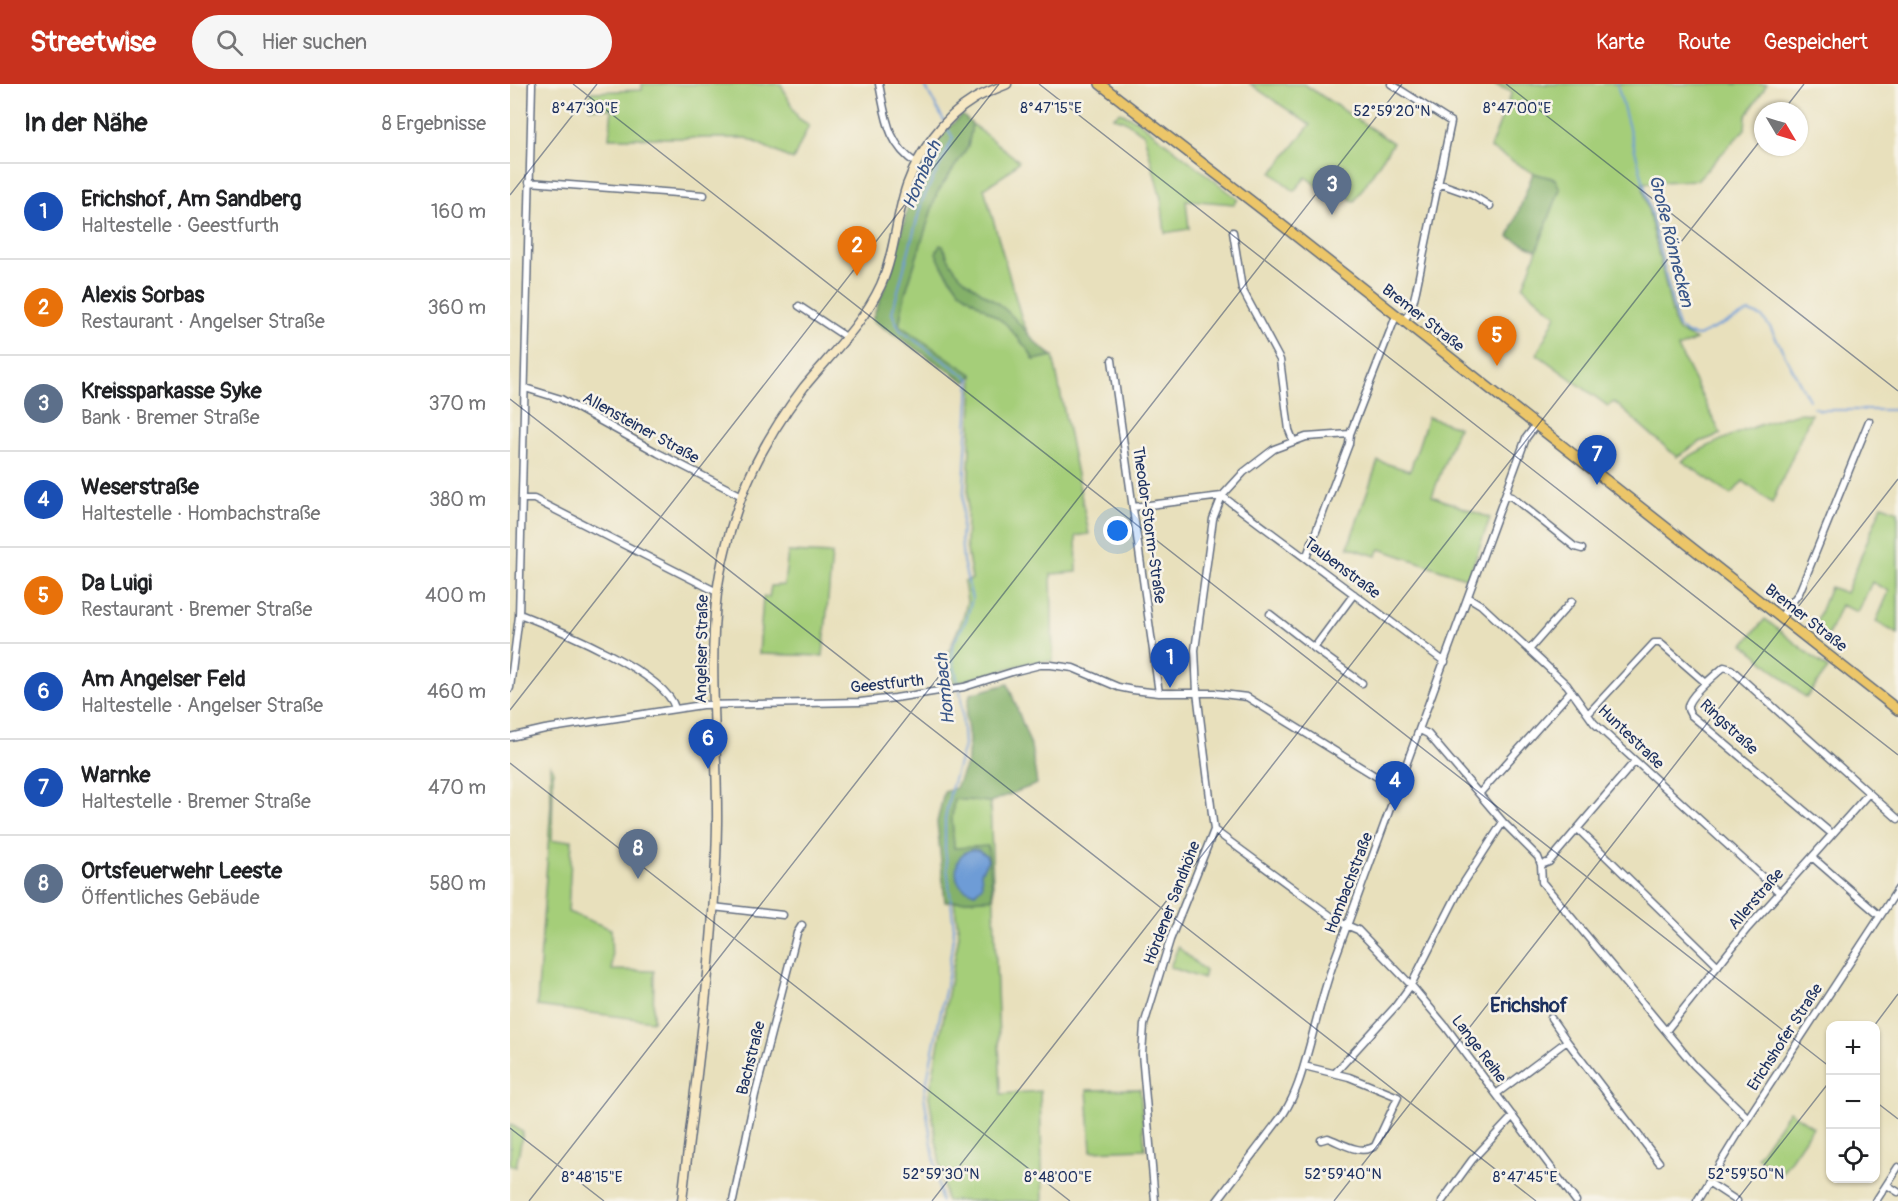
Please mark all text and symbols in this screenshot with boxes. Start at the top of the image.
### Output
search box [192,15,612,69]
text: Streetwise [30,25,156,60]
icon: search [213,26,246,59]
text: Hier suchen [261,28,367,56]
text: Karte [1596,29,1645,56]
text: Route [1678,29,1731,56]
text: Gespeichert [1764,29,1868,56]
text: 8°47'30"E [552,99,618,118]
text: 8°47'15"E [1020,99,1082,118]
text: 8°47'00"E [1483,99,1551,118]
text: 52°59'20"N [1354,102,1430,121]
north arrow [1754,102,1808,156]
text: In der Nähe [24,107,147,139]
text: 8 Ergebnisse [382,111,486,136]
water label: Hombach [897,136,947,212]
pin: 3 [1312,166,1352,215]
water label: Große Rönnecken [1643,173,1699,310]
text: Erichshof, Am Sandberg [81,185,301,213]
text: 1 [40,199,47,224]
text: 160 m [431,199,486,224]
text: Haltestelle · Geestfurth [81,213,279,238]
pin: 2 [838,226,876,276]
street label: Bremer Straße [1378,280,1468,356]
text: Alexis Sorbas [81,281,204,309]
text: 2 [38,295,49,320]
text: 360 m [427,295,486,320]
text: Restaurant · Angelser Straße [81,309,325,334]
pin: 5 [1478,316,1516,366]
text: Kreissparkasse Syke [81,377,262,405]
street label: Allensteiner Straße [579,388,703,468]
text: 3 [38,391,49,416]
text: 370 m [429,391,486,416]
text: Bank · Bremer Straße [81,405,260,430]
pin: 7 [1578,436,1616,485]
street label: Theodor-Storm-Straße [1128,445,1170,605]
text: Weserstraße [81,473,199,501]
text: 4 [38,487,49,512]
text: 380 m [429,487,486,512]
text: Haltestelle · Hombachstraße [81,501,320,526]
your location [1103,516,1132,545]
street label: Taubenstraße [1300,533,1384,603]
text: Da Luigi [81,569,152,597]
street label: Bremer Straße [1761,580,1851,656]
text: 5 [38,583,49,608]
text: 400 m [425,583,486,608]
street label: Angelser Straße [691,594,713,704]
text: Restaurant · Bremer Straße [81,597,312,622]
pin: 1 [1150,638,1190,688]
water label: Hombach [930,651,960,726]
text: Am Angelser Feld [81,665,246,693]
street label: Geestfurth [849,670,925,698]
text: 6 [38,679,49,704]
text: 460 m [427,679,486,704]
text: Haltestelle · Angelser Straße [81,693,323,718]
street label: Ringstraße [1696,695,1762,759]
street label: Huntestraße [1594,700,1669,774]
pin: 6 [688,720,728,769]
text: Warnke [81,761,150,789]
pin: 4 [1376,762,1414,811]
text: 7 [38,775,49,800]
text: 470 m [428,775,486,800]
text: Haltestelle · Bremer Straße [81,789,311,814]
street label: Hombachstraße [1321,829,1377,936]
pin: 8 [618,830,658,879]
street label: Hördener Sandhöhe [1139,838,1205,968]
text: Ortsfeuerwehr Leeste [81,857,282,885]
street label: Allerstraße [1724,864,1788,934]
text: 8 [38,871,49,896]
text: 580 m [429,871,486,896]
text: Öffentliches Gebäude [81,885,260,910]
street label: Erichshofer Straße [1743,980,1827,1094]
district label: Erichshof [1490,993,1569,1018]
street label: Lange Reihe [1447,1011,1511,1087]
street label: Bachstraße [732,1019,770,1097]
map controls [1826,1021,1880,1183]
button: + [1826,1021,1880,1075]
button: − [1826,1075,1880,1129]
button: locate [1826,1129,1880,1183]
text: 52°59'30"N [903,1165,979,1184]
text: 52°59'40"N [1304,1165,1382,1184]
text: 52°59'50"N [1708,1165,1784,1184]
text: 8°48'15"E [561,1168,623,1187]
text: 8°48'00"E [1024,1168,1092,1187]
text: 8°47'45"E [1493,1168,1557,1187]

